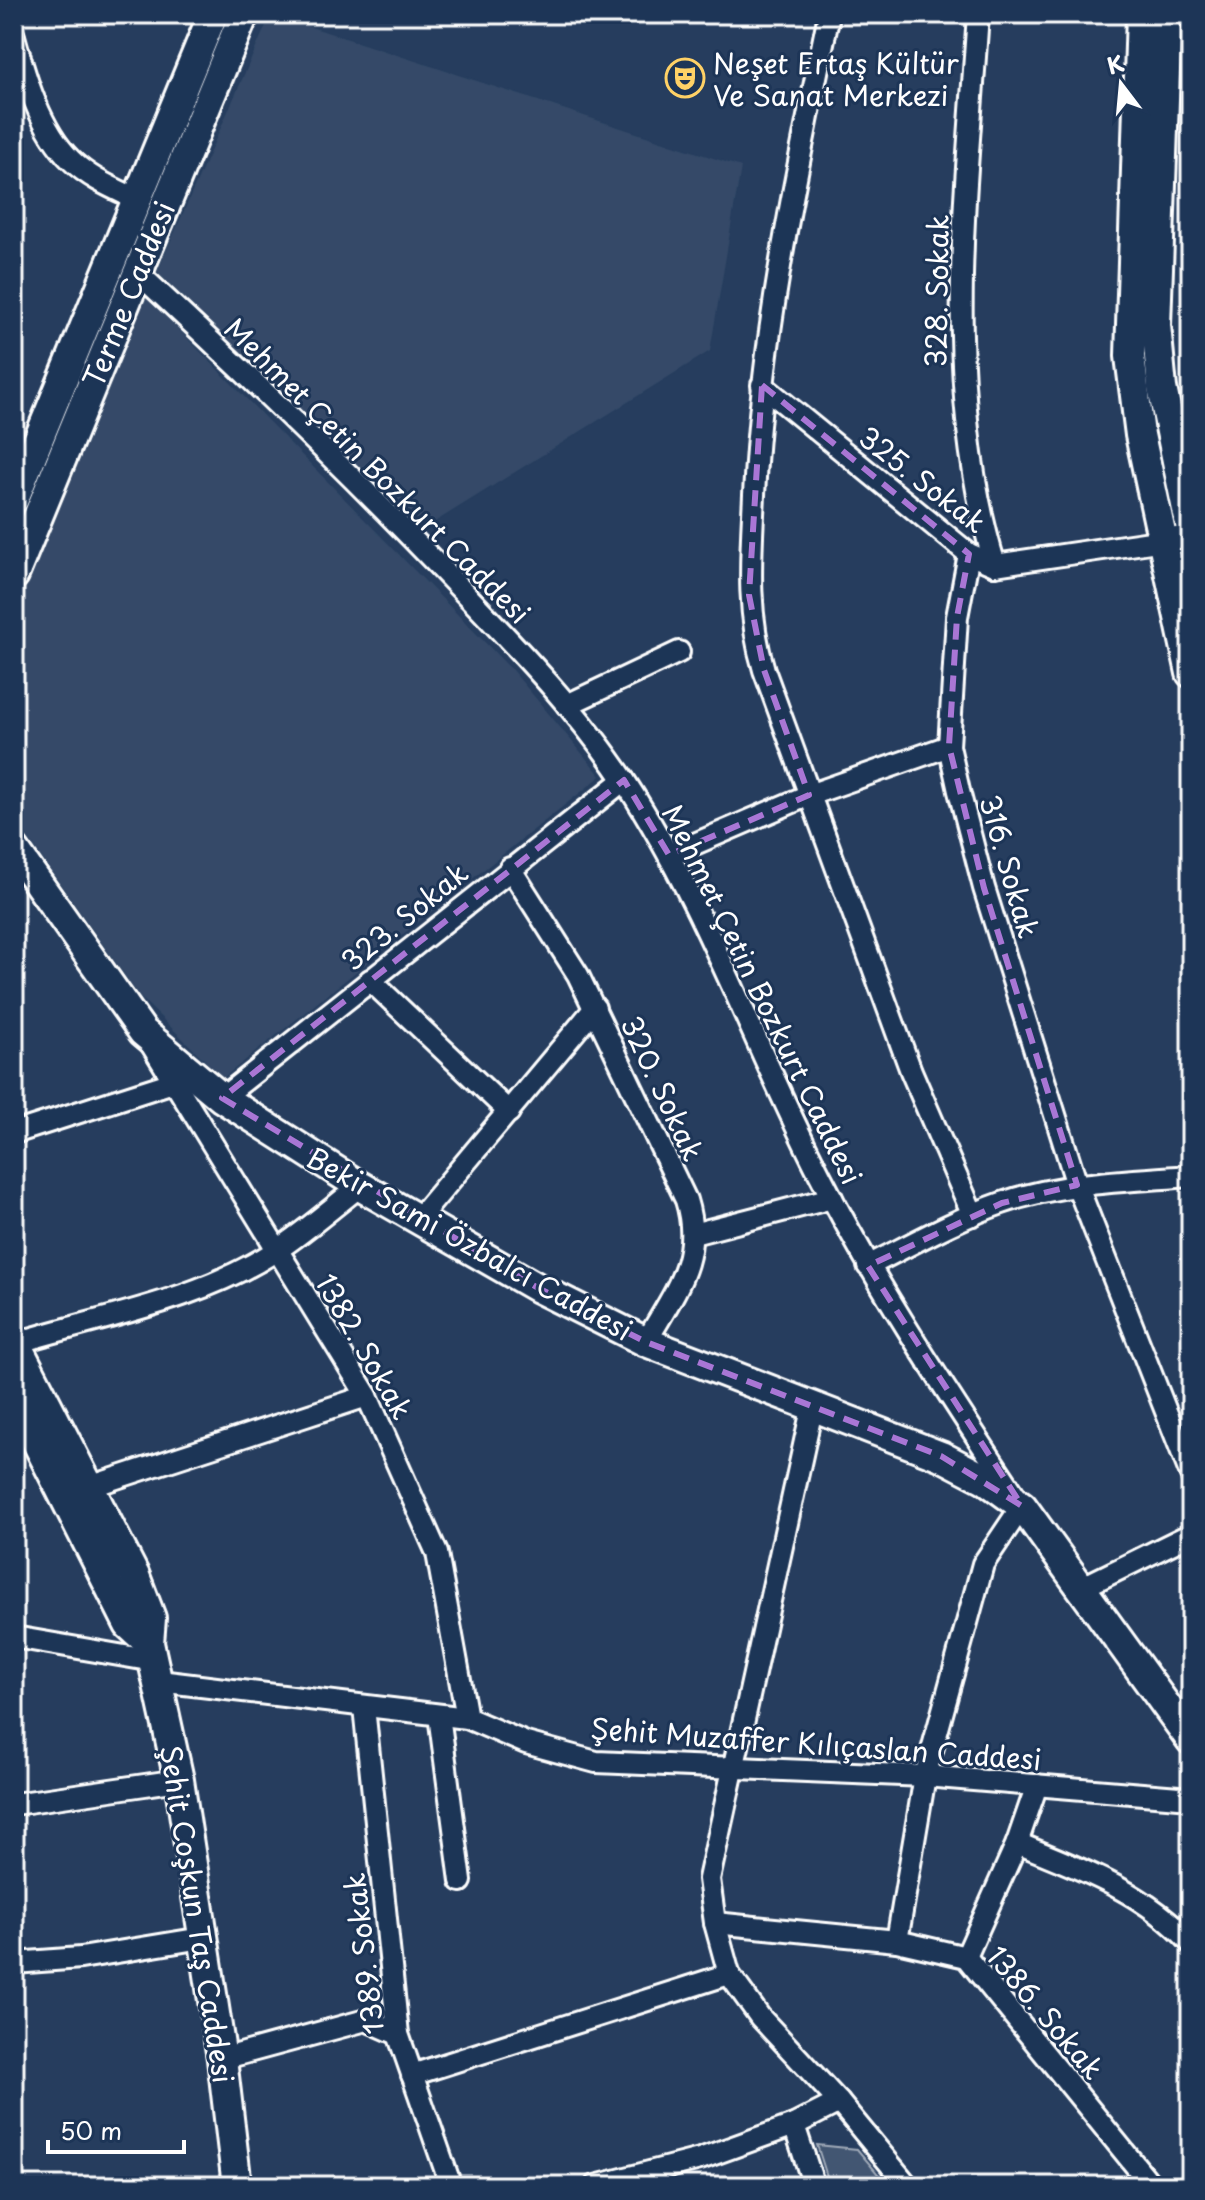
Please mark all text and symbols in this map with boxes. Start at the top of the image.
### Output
place label: Neşet Ertaş Kültür Ve Sanat Merkezi [713,41,959,116]
north arrow [1081,44,1161,124]
text: K [1103,45,1127,81]
theatre icon: Neşet Ertaş Kültür Ve Sanat Merkezi [664,57,706,99]
street label: Terme Caddesi [71,195,185,393]
street label: 328. Sokak [913,214,959,368]
street label: Mehmet Çetin Bozkurt Caddesi [215,307,541,633]
street label: 325. Sokak [850,415,996,543]
street label: 316. Sokak [969,789,1051,943]
street label: Mehmet Çetin Bozkurt Caddesi [652,797,874,1191]
street label: 323. Sokak [331,851,477,981]
street label: 320. Sokak [611,1009,715,1167]
street label: Bekir Sami Özbalcı Caddesi [299,1135,641,1351]
street label: 1382. Sokak [306,1265,424,1427]
street label: Şehit Muzaffer Kılıçaslan Caddesi [589,1706,1043,1780]
street label: Şehit Coşkun Taş Caddesi [150,1742,246,2086]
street label: 1389. Sokak [332,1871,394,2037]
street label: 1386. Sokak [977,1936,1115,2088]
scale bar [48,2104,184,2154]
text: 50 m [60,2112,122,2148]

